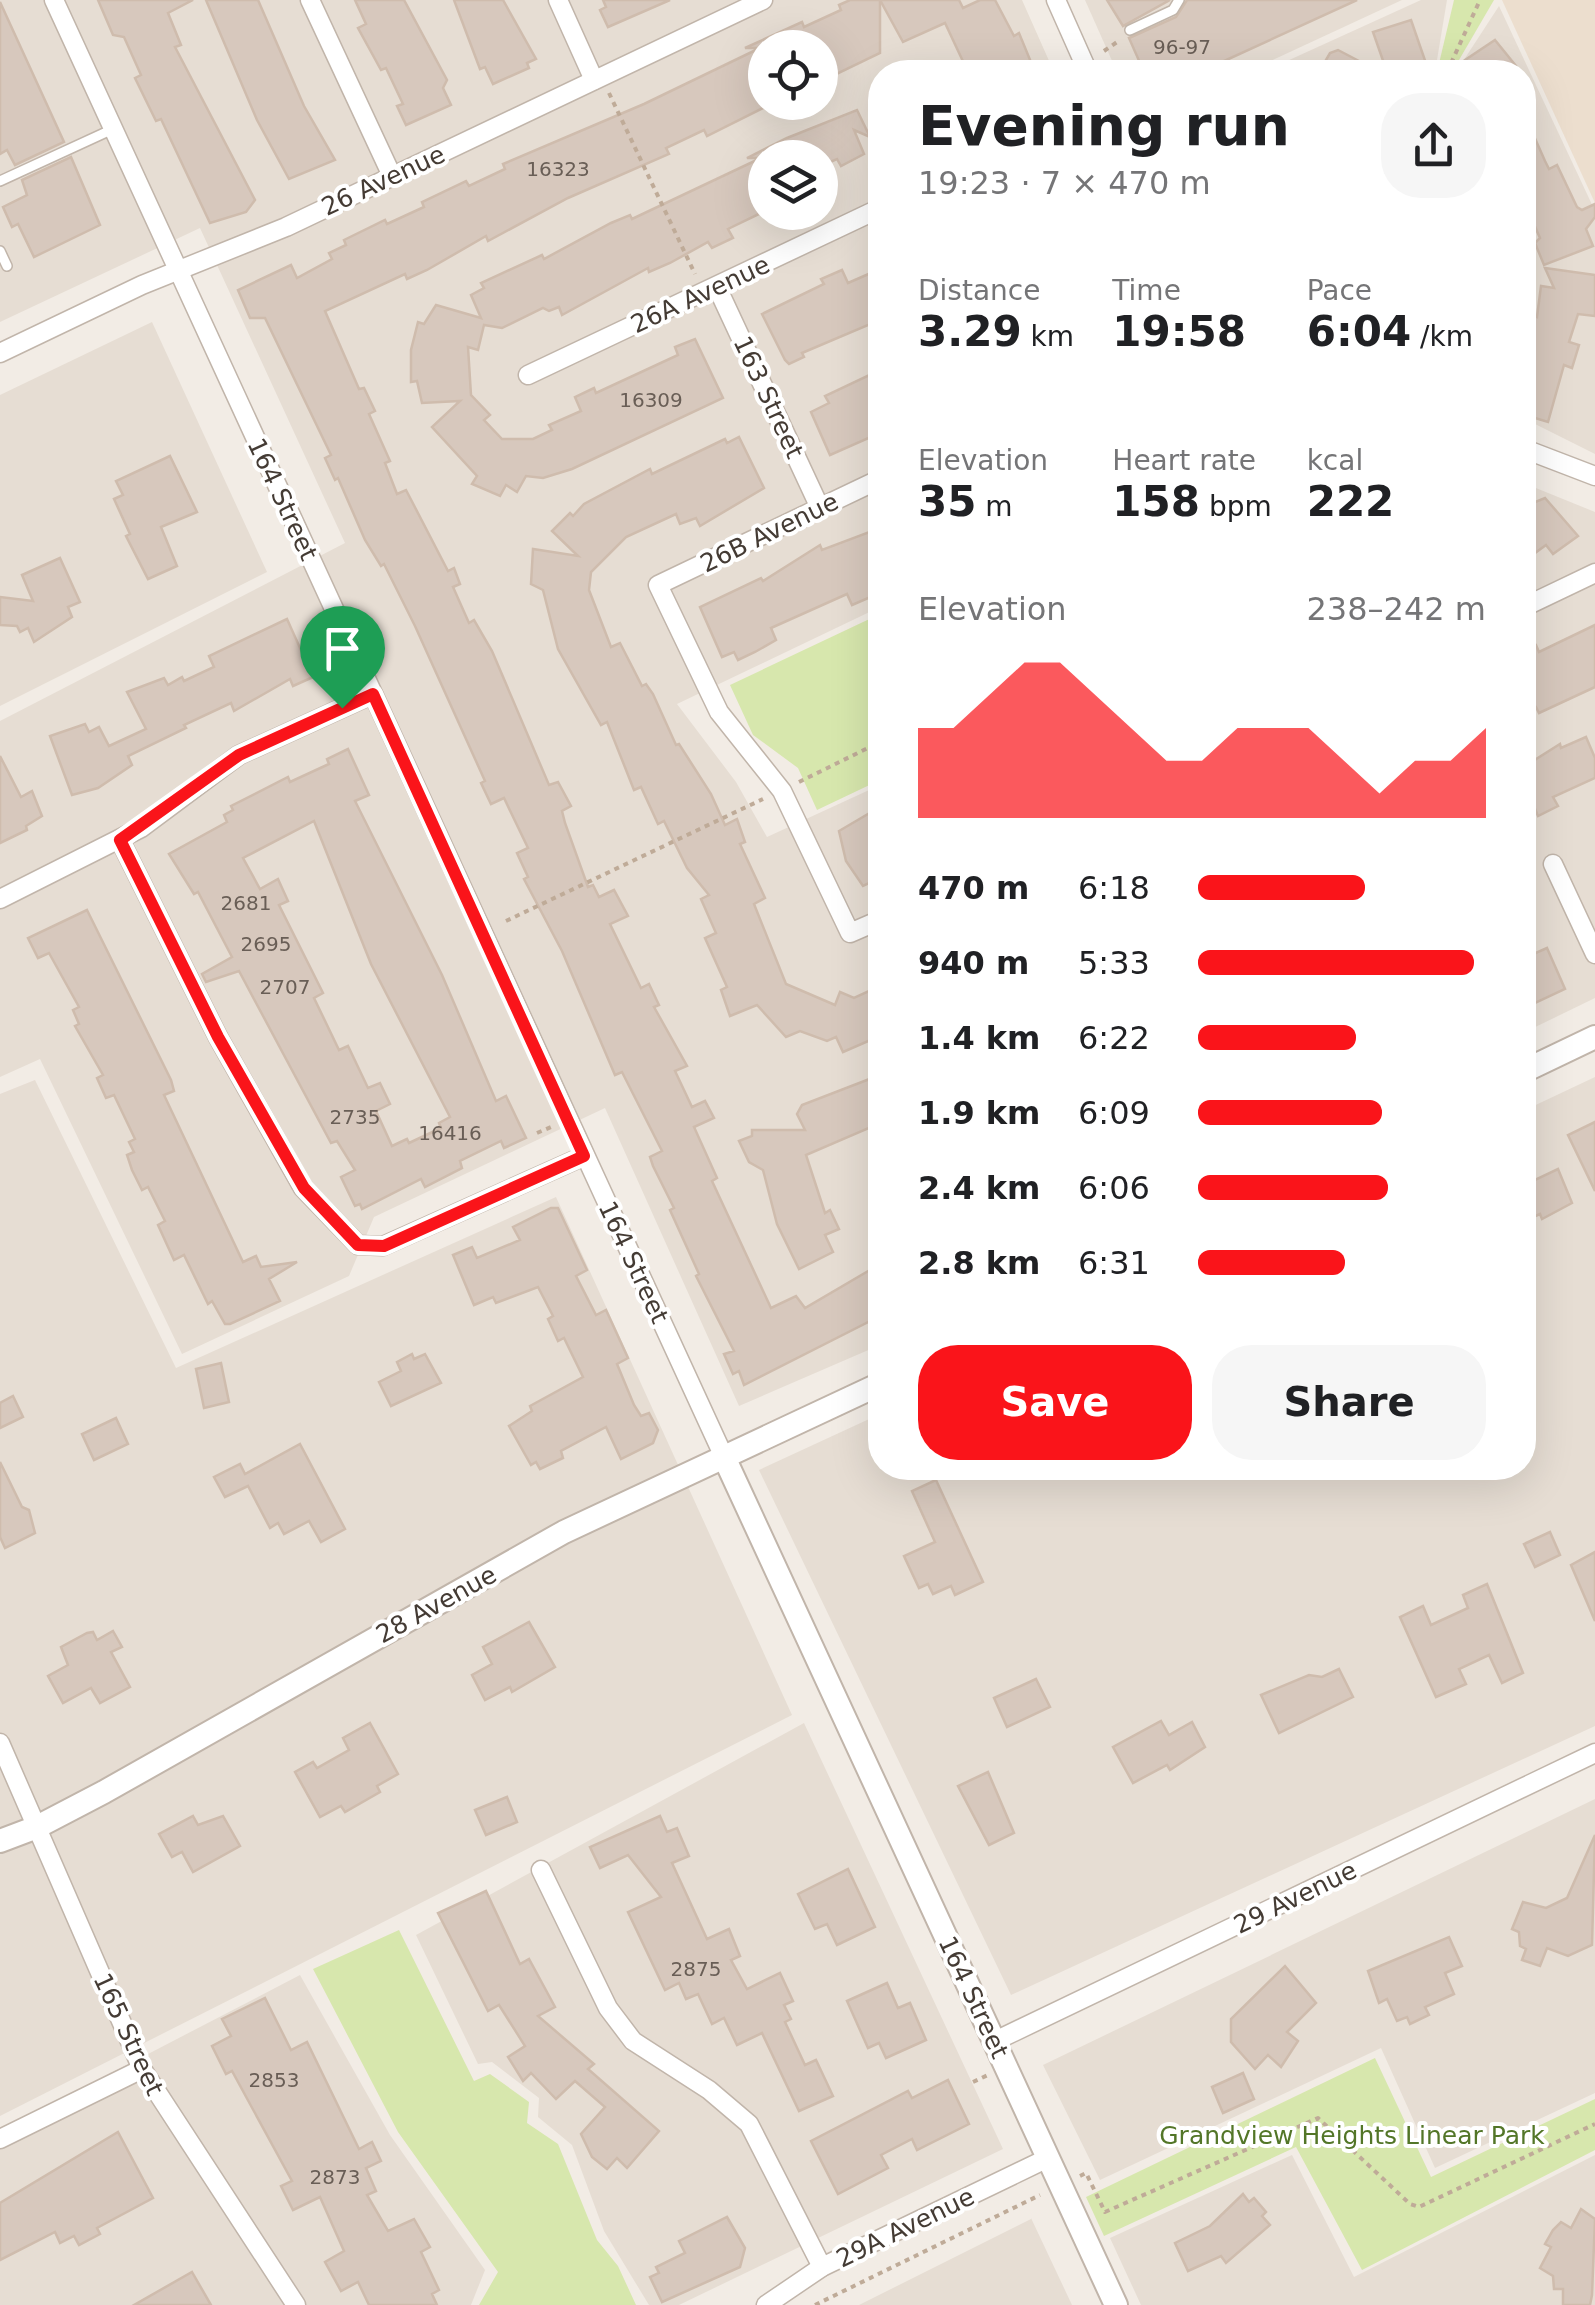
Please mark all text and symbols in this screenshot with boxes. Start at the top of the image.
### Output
map controls [748,30,838,230]
button: locate [748,30,838,120]
house number: 96-97 [1153,35,1211,59]
button: share [1381,93,1486,198]
text: Evening run [918,94,1290,158]
street label: 26 Avenue [317,139,449,222]
button: layers [748,140,838,230]
house number: 16323 [526,157,590,181]
text: 19:23 · 7 × 470 m [918,164,1211,202]
street label: 26A Avenue [626,250,774,339]
text: Distance [918,274,1040,307]
text: Time [1112,274,1181,307]
text: Pace [1307,274,1372,307]
text: 3.29 [918,307,1022,356]
text: 19:58 [1112,307,1246,356]
text: 6:04 [1307,307,1411,356]
text: km [1022,320,1074,353]
text: /km [1411,320,1473,353]
street label: 163 Street [728,331,810,463]
house number: 16309 [619,388,683,412]
street label: 164 Street [242,433,324,565]
text: Elevation [918,444,1048,477]
text: Heart rate [1112,444,1256,477]
text: kcal [1307,444,1363,477]
text: 35 [918,477,976,526]
text: 158 [1112,477,1200,526]
text: 222 [1307,477,1394,526]
street label: 26B Avenue [696,487,843,578]
text: m [976,490,1013,523]
text: bpm [1200,490,1272,523]
text: Elevation [918,590,1067,628]
text: 238–242 m [1307,590,1486,628]
pin [300,606,385,709]
icon: arrive [315,621,370,676]
text: 470 m [918,869,1029,907]
text: 6:18 [1078,869,1150,907]
house number: 2681 [221,891,271,915]
house number: 2695 [241,932,291,956]
text: 940 m [918,944,1029,982]
text: 5:33 [1078,944,1150,982]
house number: 2707 [260,975,310,999]
text: 1.4 km [918,1019,1040,1057]
text: 6:22 [1078,1019,1150,1057]
text: 1.9 km [918,1094,1040,1132]
text: 6:09 [1078,1094,1150,1132]
house number: 2735 [330,1105,380,1129]
house number: 16416 [418,1121,482,1145]
text: 2.4 km [918,1169,1040,1207]
text: 6:06 [1078,1169,1150,1207]
street label: 164 Street [593,1196,675,1328]
text: 2.8 km [918,1244,1040,1282]
text: 6:31 [1078,1244,1150,1282]
button: Save [918,1345,1192,1460]
button: Share [1212,1345,1486,1460]
street label: 28 Avenue [371,1560,501,1649]
street label: 29 Avenue [1229,1855,1361,1940]
street label: 164 Street [933,1931,1015,2063]
house number: 2875 [671,1957,721,1981]
street label: 165 Street [88,1968,170,2100]
house number: 2853 [249,2068,299,2092]
park label: Grandview Heights Linear Park [1159,2121,1545,2150]
house number: 2873 [310,2165,360,2189]
street label: 29A Avenue [832,2182,979,2273]

